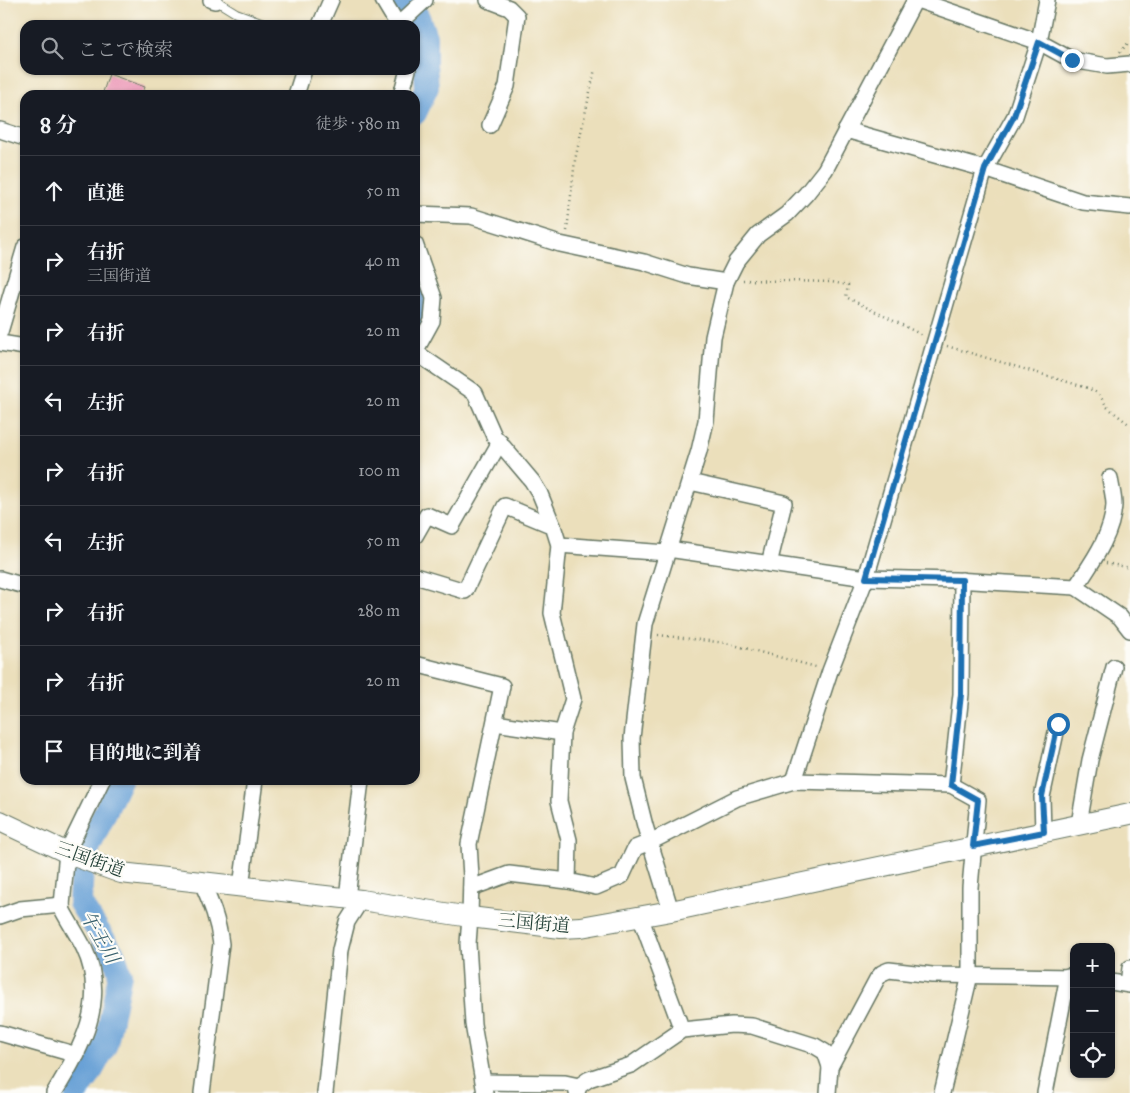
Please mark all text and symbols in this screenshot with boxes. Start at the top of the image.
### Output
search box [20,20,420,75]
icon: search [38,34,66,62]
text: ここで検索 [78,38,173,61]
route end [1061,49,1084,72]
text: 8 分 [40,112,77,138]
text: 徒歩 · 580 m [315,114,400,133]
icon: ahead [40,177,68,205]
text: 直進 [87,181,125,204]
text: 50 m [366,181,400,200]
text: 右折 [87,240,125,263]
icon: right [40,247,68,275]
text: 40 m [365,251,400,270]
text: 三国街道 [87,266,151,285]
icon: right [40,317,68,345]
text: 右折 [87,321,125,344]
text: 20 m [366,321,400,340]
icon: left [40,387,68,415]
text: 左折 [87,391,125,414]
text: 20 m [366,391,400,410]
icon: right [40,457,68,485]
text: 右折 [87,461,125,484]
text: 100 m [358,461,400,480]
icon: left [40,527,68,555]
text: 左折 [87,531,125,554]
text: 50 m [366,531,400,550]
icon: right [40,597,68,625]
text: 右折 [87,601,125,624]
text: 280 m [357,601,400,620]
icon: right [40,667,68,695]
text: 右折 [87,671,125,694]
text: 20 m [366,671,400,690]
route start [1047,713,1070,736]
icon: arrive [40,737,68,765]
text: 目的地に到着 [87,741,201,764]
street label: 三国街道 [52,836,128,882]
water label: 午王川 [76,907,125,969]
street label: 三国街道 [497,909,571,937]
map controls [1070,943,1115,1078]
button: + [1070,943,1115,988]
button: − [1070,988,1115,1033]
button: locate [1070,1033,1115,1078]

